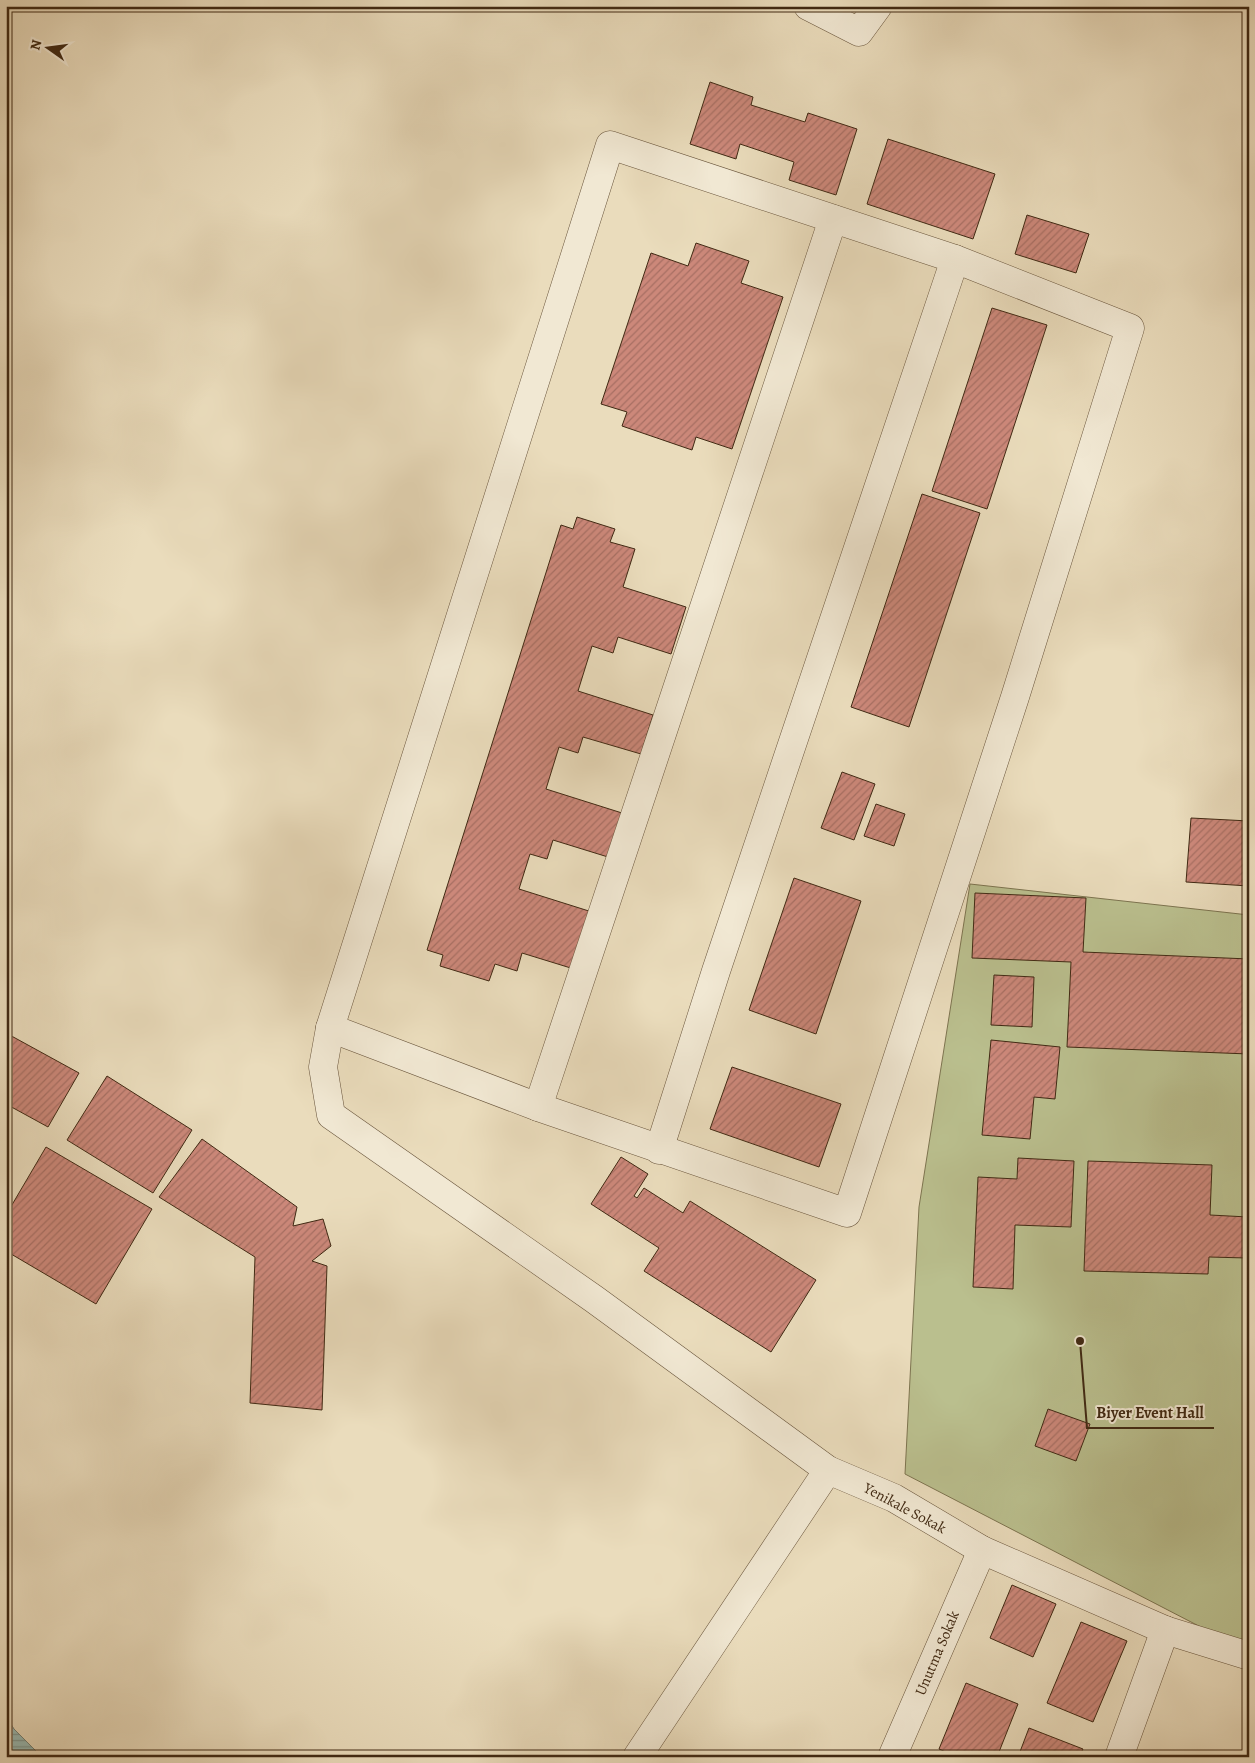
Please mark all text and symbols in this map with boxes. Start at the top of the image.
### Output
north arrow [22,22,72,72]
text: N [25,38,46,52]
callout: Biyer Event Hall [1087,1397,1214,1428]
text: Biyer Event Hall [1096,1402,1204,1424]
street label: Yenikale Sokak [859,1477,950,1538]
street label: Unutma Sokak [910,1607,964,1699]

